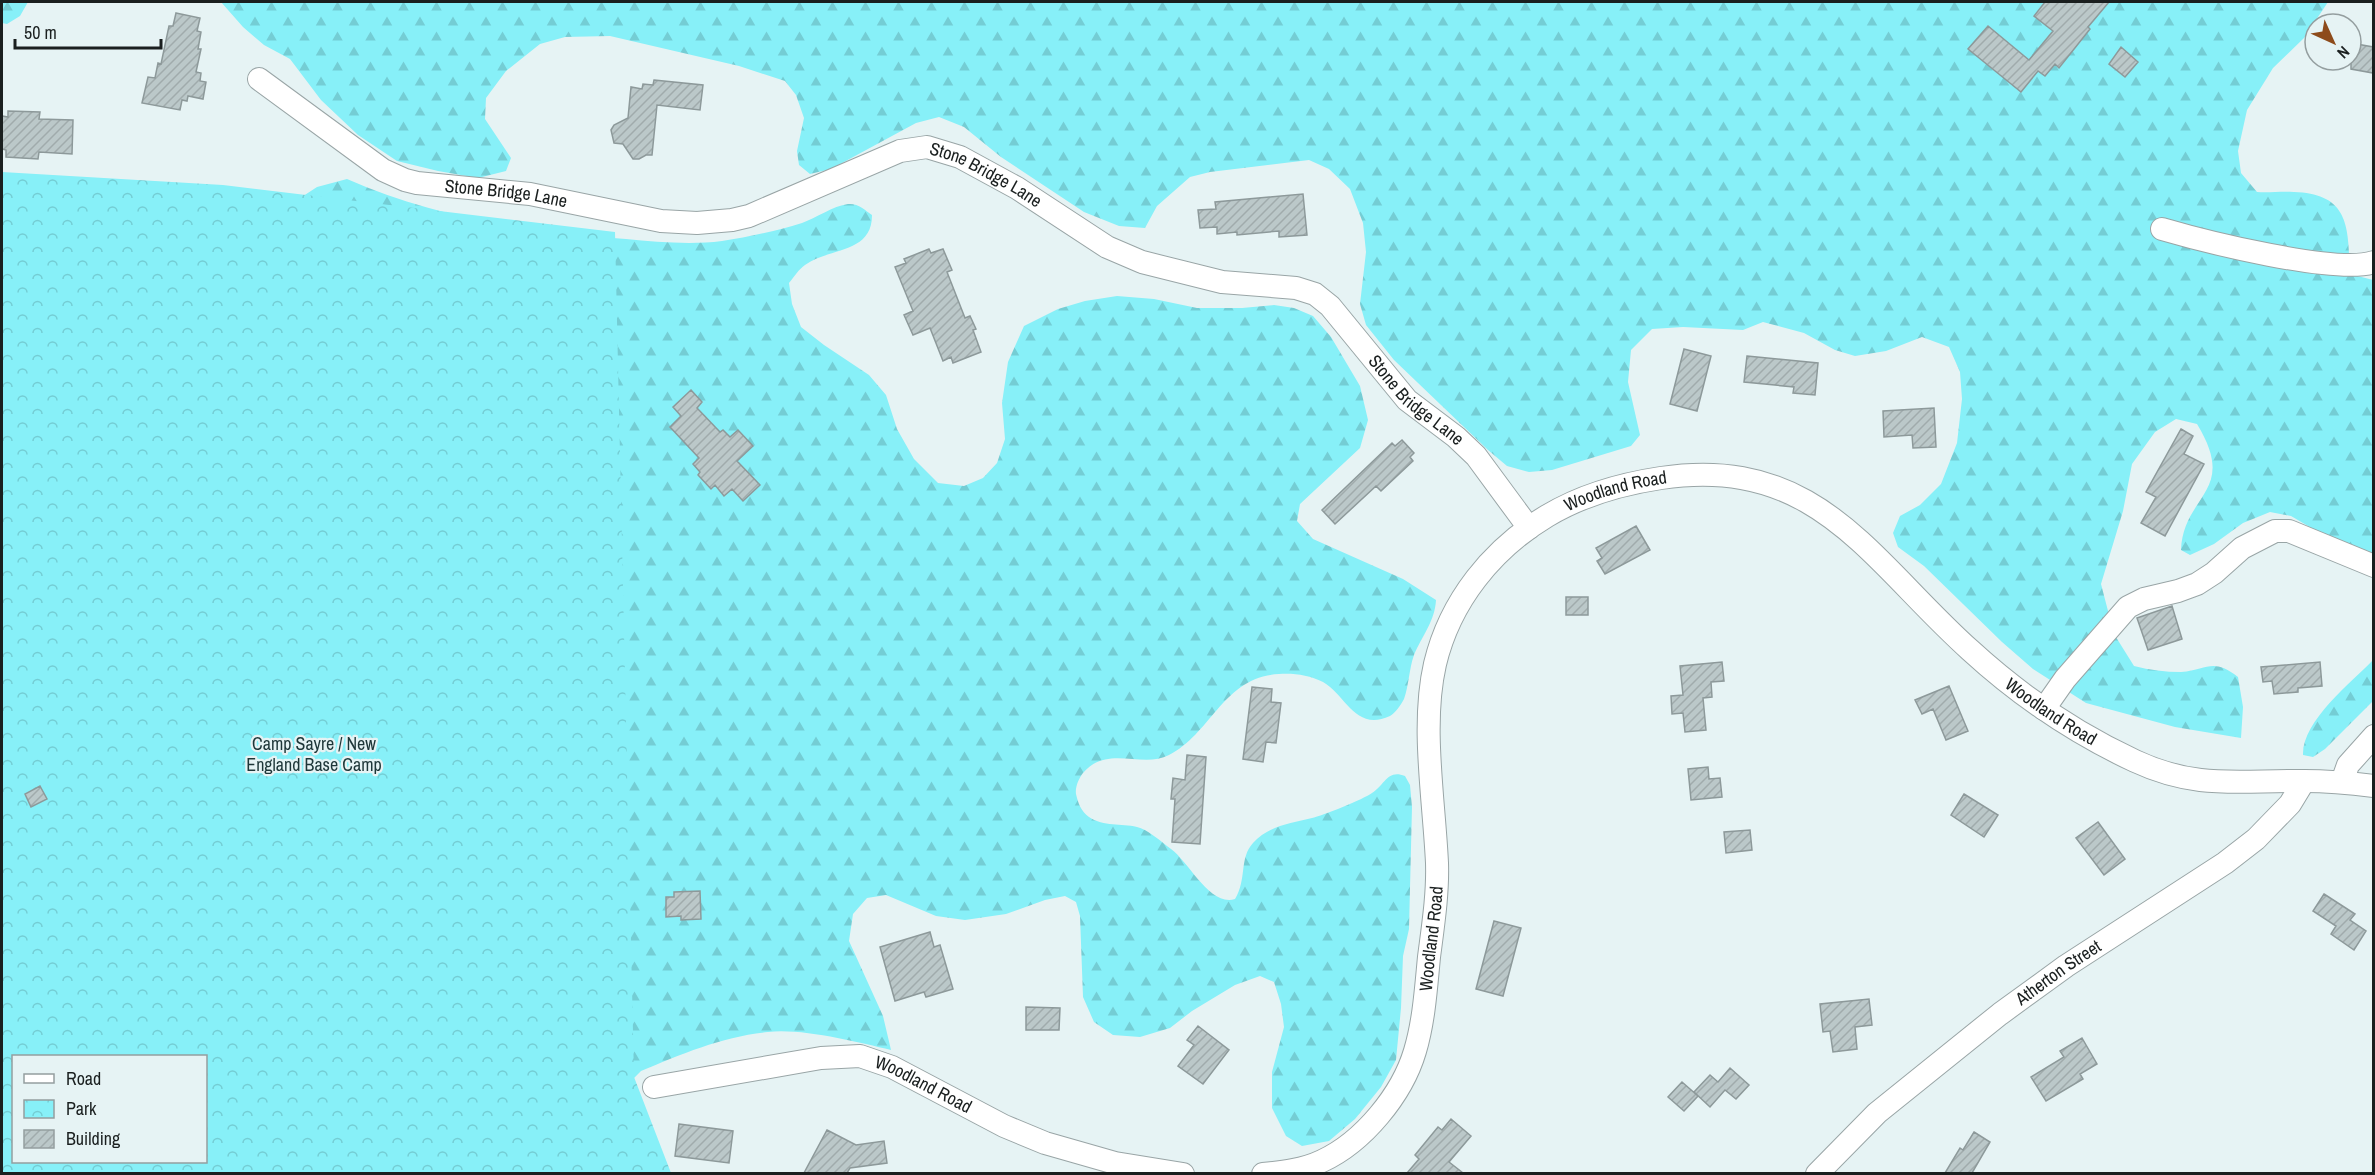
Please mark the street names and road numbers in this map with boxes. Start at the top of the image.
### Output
street label: Stone Bridge Lane [927,136,1047,213]
street label: Stone Bridge Lane [444,173,570,213]
street label: Stone Bridge Lane [1363,349,1470,450]
street label: Woodland Road [1560,464,1668,517]
street label: Woodland Road [2000,672,2102,751]
street label: Woodland Road [1413,885,1449,992]
street label: Atherton Street [2009,934,2106,1011]
street label: Woodland Road [872,1049,976,1119]

